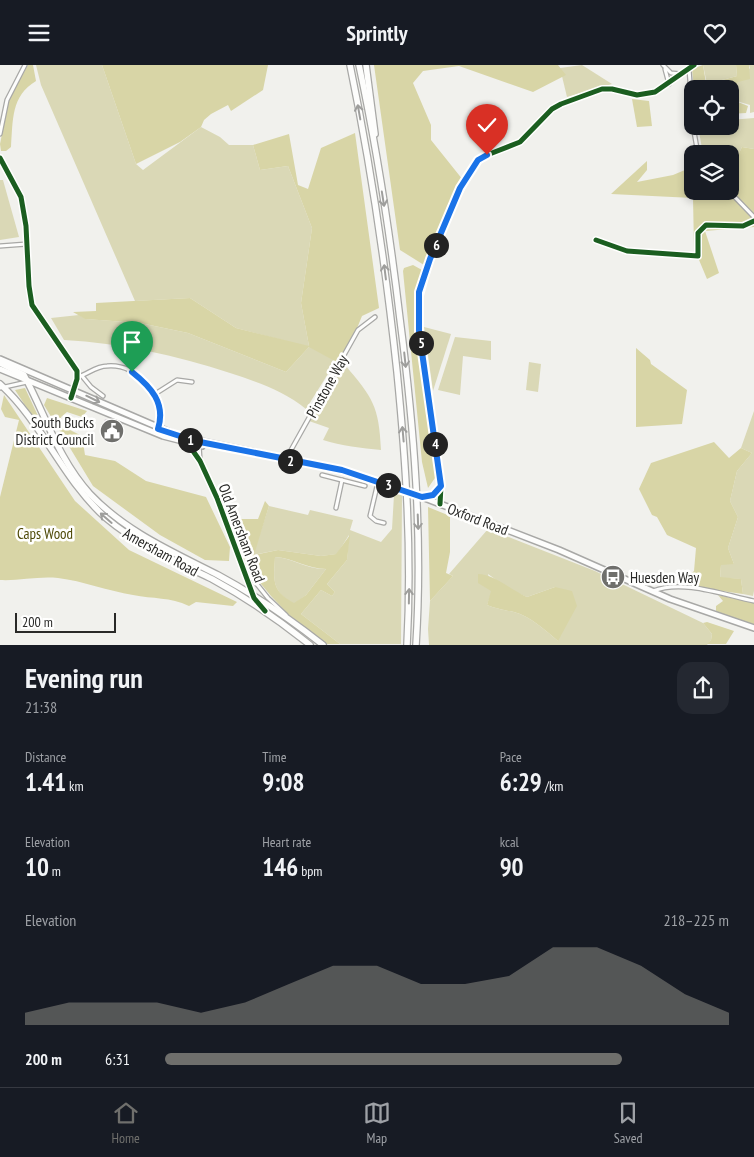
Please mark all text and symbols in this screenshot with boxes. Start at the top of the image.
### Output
icon: menu [25,19,53,47]
text: Sprintly [346,19,408,47]
icon: heart [701,19,729,47]
map controls [684,80,739,200]
button: locate [684,80,739,135]
one-way arrow [354,104,363,120]
pin [466,104,508,155]
icon: check [473,111,501,139]
button: layers [684,145,739,200]
one-way arrow [379,191,389,207]
pin: 6 [424,233,448,257]
text: 6 [433,236,440,254]
one-way arrow [380,264,390,280]
pin [111,321,153,372]
icon: arrive [118,328,146,356]
pin: 5 [408,331,434,355]
text: 5 [418,334,425,352]
street label: Pinstone Way [302,351,352,421]
one-way arrow [400,352,410,368]
one-way arrow [85,395,100,404]
place label: South Bucks District Council [16,413,95,449]
public building icon: South Bucks District Council [99,418,125,444]
one-way arrow [398,426,407,442]
pin: 1 [178,427,202,453]
text: 1 [187,431,194,449]
pin: 4 [422,431,448,457]
text: 4 [432,435,439,453]
pin: 2 [278,449,302,473]
text: 2 [287,452,294,470]
pin: 3 [376,473,400,497]
text: 3 [385,476,392,494]
street label: Old Amersham Road [214,481,270,585]
street label: Oxford Road [445,499,511,539]
one-way arrow [100,512,113,523]
one-way arrow [413,514,422,530]
street label: Amersham Road [120,523,202,581]
park label: Caps Wood [17,524,73,543]
bus stop icon: Huesden Way [600,564,626,590]
place label: Huesden Way [630,568,700,587]
one-way arrow [404,588,414,604]
scale bar [15,609,116,633]
text: 200 m [22,613,53,631]
text: Evening run [25,659,143,696]
button: share [677,662,729,714]
text: 21:38 [25,697,57,717]
text: Distance [25,748,66,766]
text: Time [262,748,287,766]
text: Pace [500,748,522,766]
text: 1.41 [25,766,66,798]
text: 9:08 [262,766,304,798]
text: 6:29 [500,766,542,798]
text: km [66,777,84,795]
text: /km [542,777,563,795]
text: Elevation [25,833,70,851]
text: Heart rate [262,833,311,851]
text: kcal [500,833,519,851]
text: 10 [25,851,49,883]
text: 146 [262,851,298,883]
text: 90 [500,851,524,883]
text: m [49,862,61,880]
text: bpm [298,862,322,880]
text: Elevation [25,910,76,930]
text: 218–225 m [664,910,729,930]
text: 200 m [25,1049,62,1069]
text: 6:31 [105,1049,130,1069]
tab: Home [111,1099,140,1147]
tab: Map [363,1099,391,1147]
tab: Saved [614,1099,643,1147]

